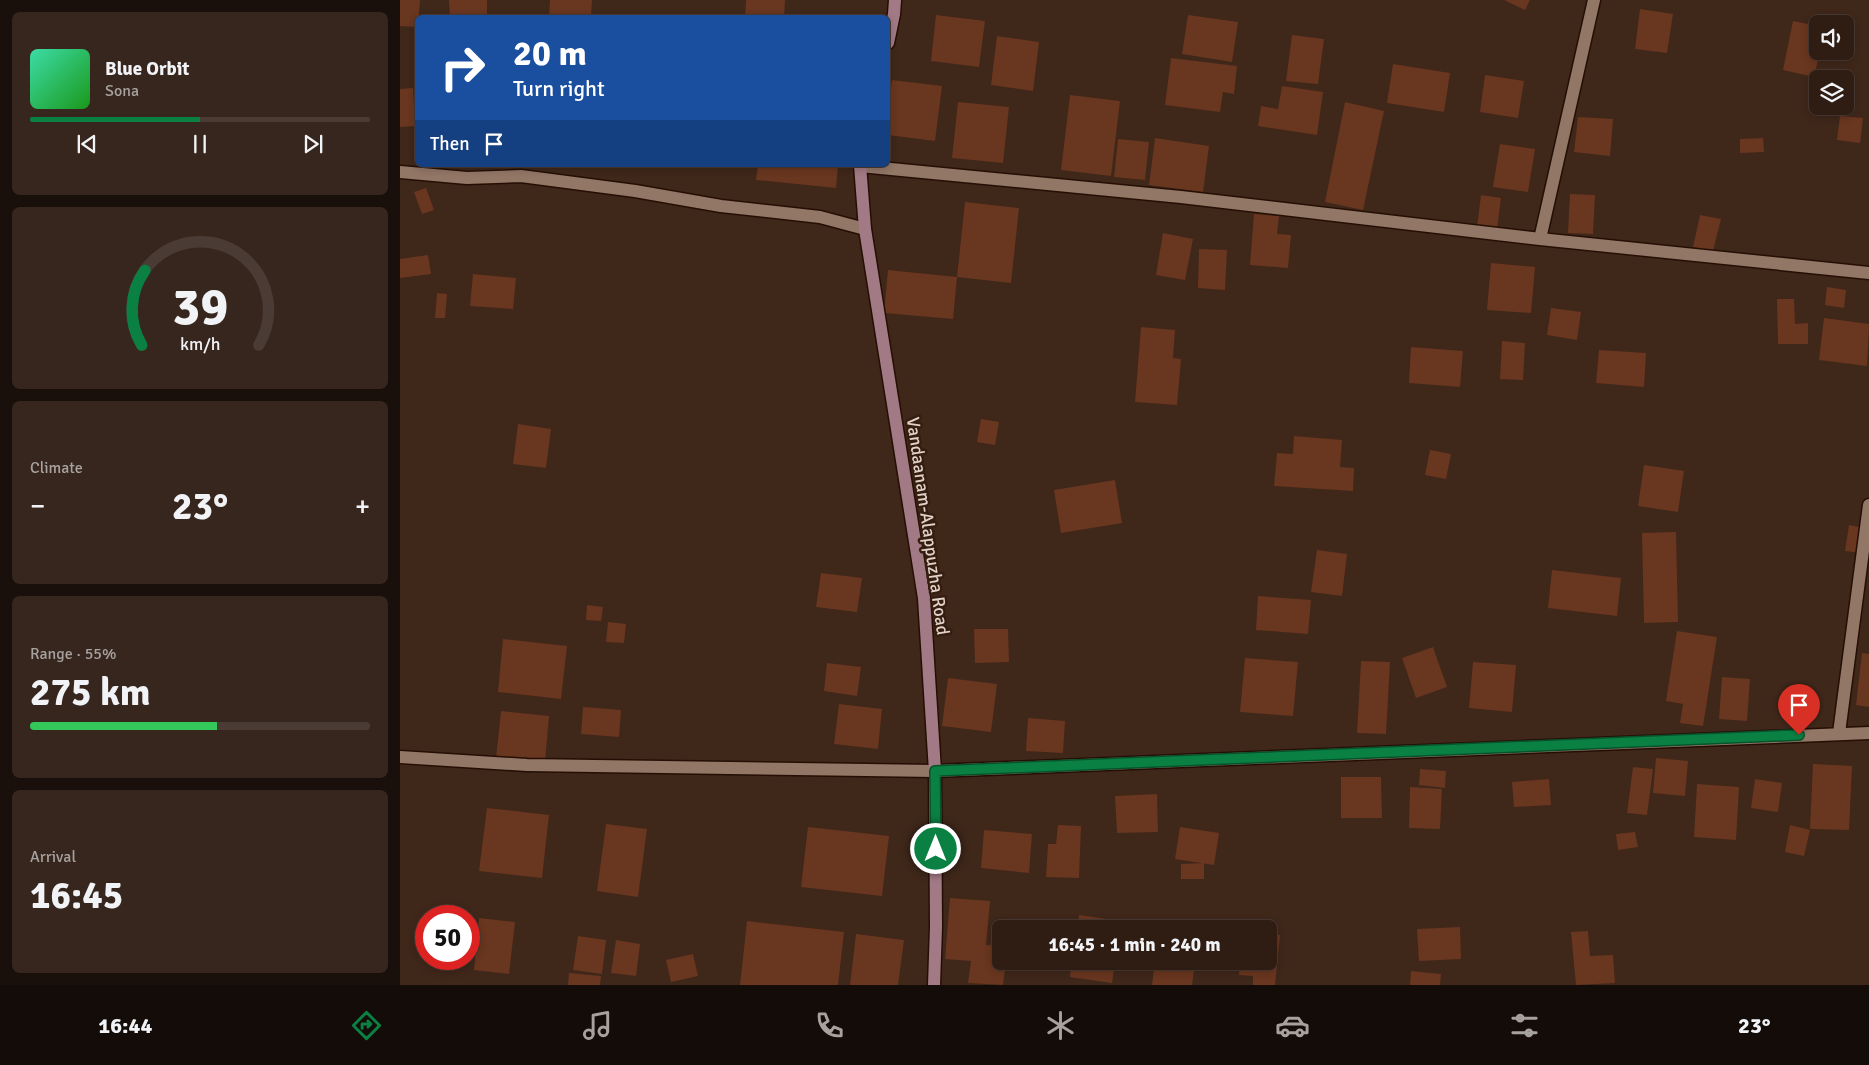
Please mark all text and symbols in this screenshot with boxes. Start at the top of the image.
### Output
map controls [1809,15,1854,115]
button: sound [1809,15,1854,60]
text: 20 m [513,32,587,75]
icon: right [430,35,495,100]
text: Blue Orbit [105,57,189,81]
button: layers [1809,70,1854,115]
text: Turn right [513,75,605,102]
text: Sona [105,81,139,101]
icon: previous [73,130,101,158]
icon: pause [186,130,214,158]
icon: next [299,130,327,158]
icon: arrive [480,130,508,158]
text: Then [430,132,470,156]
text: 39 [172,275,228,339]
text: km/h [180,333,220,355]
street label: Vandaanam-Alappuzha Road [902,416,954,636]
text: Climate [30,458,83,478]
text: 23° [172,483,228,530]
text: − [30,489,45,523]
text: + [355,489,370,523]
text: Range · 55% [30,644,116,664]
text: 275 km [30,669,151,716]
pin [1778,684,1820,735]
icon: arrive [1785,691,1813,719]
position arrow [909,822,961,874]
text: Arrival [30,847,76,867]
text: 16:45 [30,872,123,919]
speed limit sign: 50 [415,905,480,970]
text: 16:45 · 1 min · 240 m [1048,933,1221,957]
icon: directions [349,1008,384,1043]
icon: music [580,1008,615,1043]
icon: phone [812,1008,847,1043]
icon: climate [1043,1008,1078,1043]
icon: car [1275,1008,1310,1043]
icon: filters [1507,1008,1542,1043]
text: 16:44 [98,1012,152,1039]
text: 23° [1738,1012,1771,1039]

